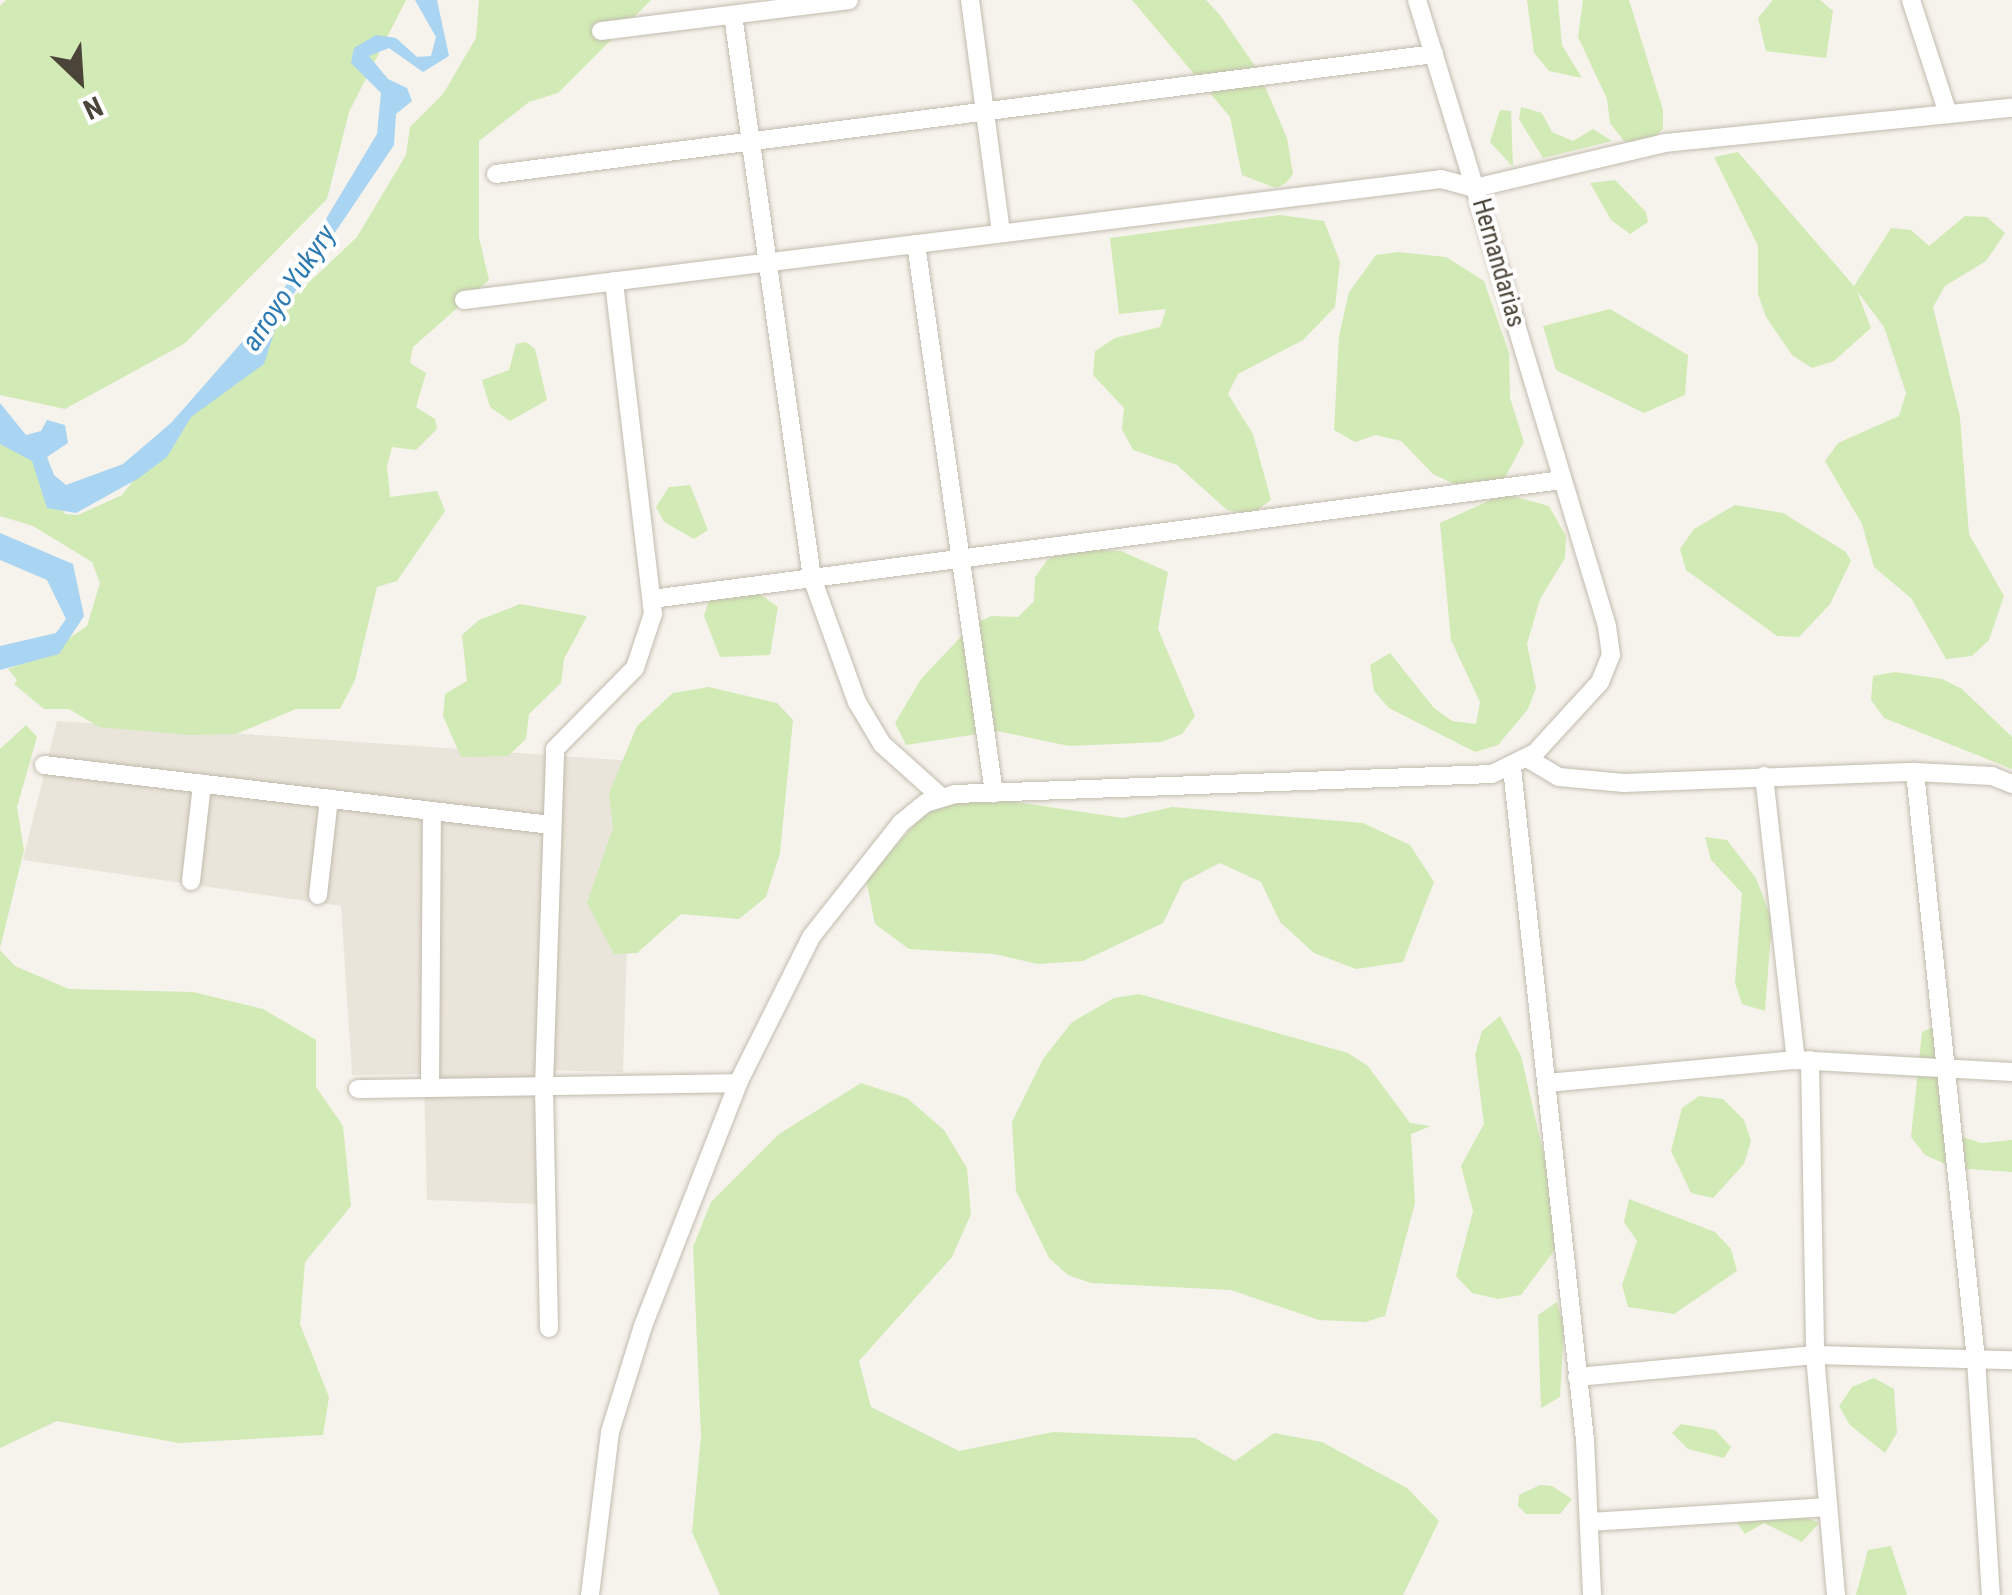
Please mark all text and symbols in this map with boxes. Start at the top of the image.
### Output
north arrow [30,30,130,130]
text: N [78,89,108,126]
street label: Hernandarias [1465,195,1531,331]
water label: arroyo Yukyry [235,219,343,357]

